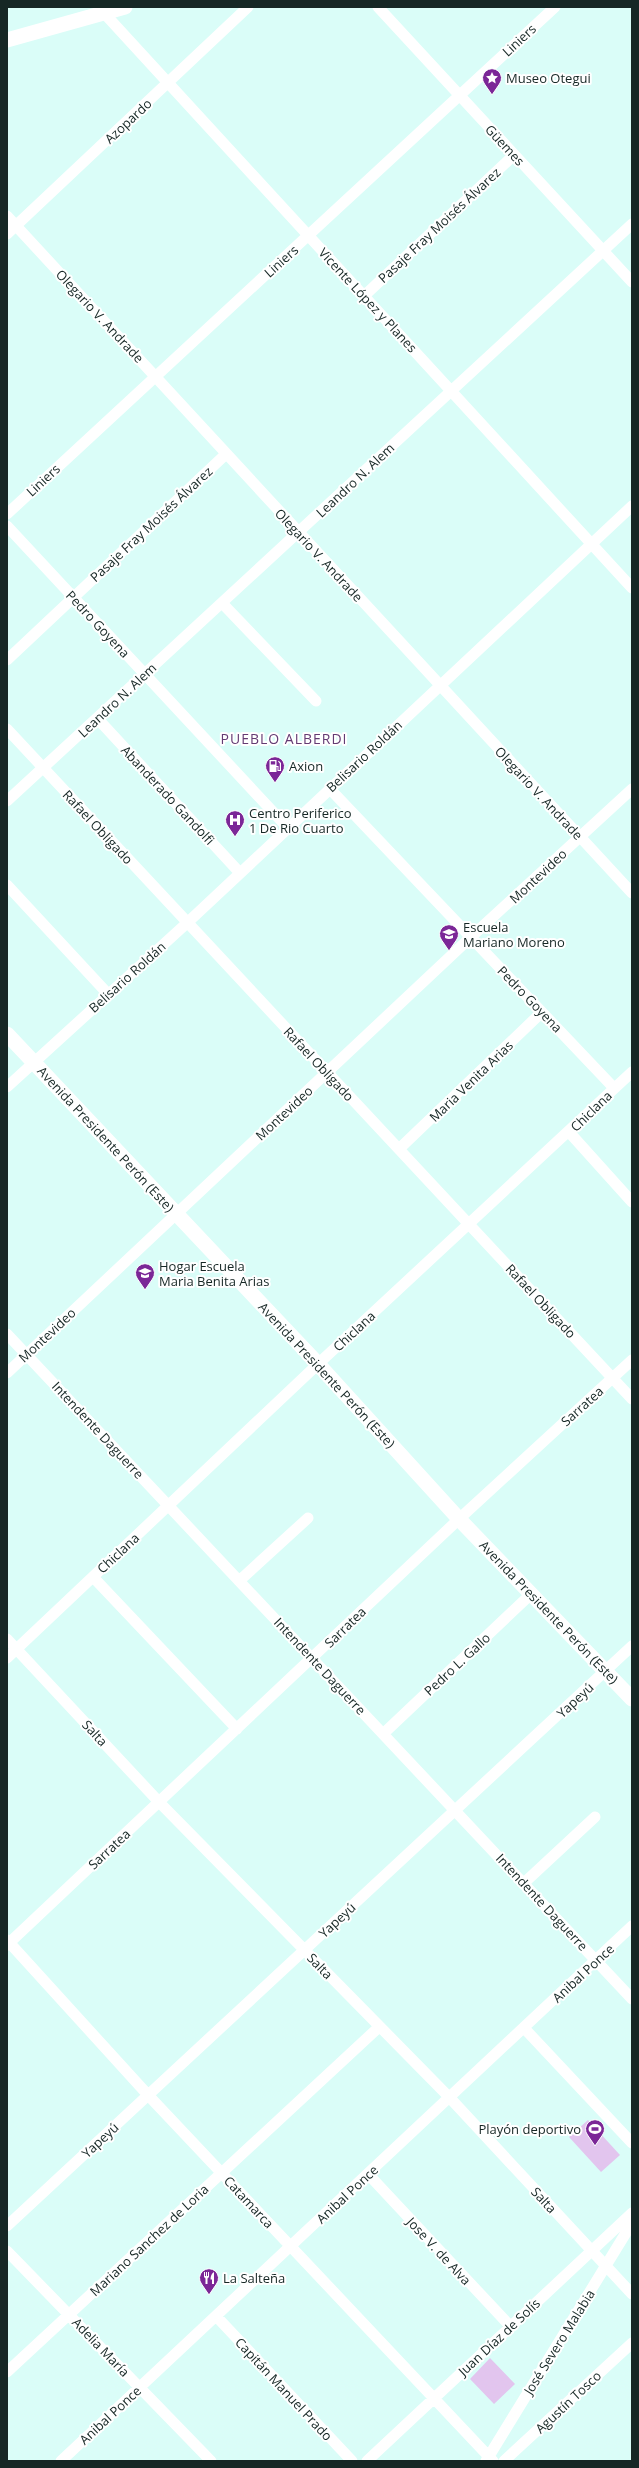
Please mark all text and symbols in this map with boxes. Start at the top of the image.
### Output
street label: Liniers [498,20,540,60]
place icon: Museo Otegui [481,67,503,95]
place label: Museo Otegui [506,69,591,87]
street label: Azopardo [101,94,156,147]
street label: Güemes [481,120,529,170]
street label: Pasaje Fray Moisés Álvarez [374,163,504,287]
street label: Liniers [260,241,302,281]
street label: Vicente López y Planes [315,244,421,356]
street label: Olegario V. Andrade [52,266,148,366]
street label: Leandro N. Alem [312,439,398,521]
street label: Liniers [22,460,64,500]
street label: Pasaje Fray Moisés Álvarez [86,462,216,586]
street label: Olegario V. Andrade [271,505,367,605]
street label: Pedro Goyena [62,586,134,662]
street label: Leandro N. Alem [74,659,160,741]
street label: Belisario Roldán [322,716,406,796]
district label: PUEBLO ALBERDI [221,729,347,748]
street label: Abanderado Gandolfi [117,741,219,849]
street label: Olegario V. Andrade [491,743,587,843]
fuel station icon: Axion [264,755,286,783]
place label: Axion [289,757,323,775]
street label: Rafael Obligado [59,786,137,868]
place label: Centro Periferico 1 De Rio Cuarto [249,804,352,837]
hospital icon: Centro Periferico 1 De Rio Cuarto [224,809,246,837]
street label: Montevideo [505,845,571,907]
place label: Escuela Mariano Moreno [463,918,565,951]
school or university icon: Escuela Mariano Moreno [438,923,460,951]
street label: Belisario Roldán [85,938,169,1016]
street label: Pedro Goyena [494,962,566,1036]
street label: Rafael Obligado [280,1023,358,1105]
street label: Maria Venita Arias [425,1036,517,1126]
street label: Avenida Presidente Perón (Este) [34,1062,178,1216]
street label: Montevideo [251,1082,317,1144]
street label: Chiclana [566,1087,616,1135]
place label: Hogar Escuela Maria Benita Arias [159,1257,270,1290]
street label: Rafael Obligado [502,1260,580,1342]
school or university icon: Hogar Escuela Maria Benita Arias [134,1262,156,1290]
street label: Avenida Presidente Perón (Este) [255,1298,399,1452]
street label: Montevideo [14,1304,80,1366]
street label: Chiclana [329,1307,379,1355]
street label: Intendente Daguerre [48,1377,148,1483]
street label: Sarratea [557,1382,607,1430]
street label: Chiclana [93,1529,143,1577]
street label: Avenida Presidente Perón (Este) [476,1536,623,1688]
street label: Sarratea [320,1603,370,1651]
street label: Intendente Daguerre [270,1613,370,1719]
street label: Pedro L. Gallo [420,1629,494,1699]
street label: Yapeyú [553,1678,597,1722]
street label: Salta [78,1716,112,1750]
street label: Sarratea [84,1825,134,1873]
street label: Intendente Daguerre [492,1849,592,1955]
street label: Yapeyú [315,1898,359,1942]
street label: Anibal Ponce [548,1940,618,2006]
street label: Salta [303,1949,337,1983]
street label: Yapeyú [78,2118,122,2162]
sports icon: Playón deportivo [584,2118,606,2146]
place label: Playón deportivo [478,2120,581,2138]
street label: Anibal Ponce [312,2161,382,2227]
street label: Catamarca [220,2172,278,2232]
street label: Mariano Sanchez de Loria [86,2180,212,2300]
street label: Salta [527,2183,561,2217]
street label: Jose V. de Alva [402,2212,475,2289]
restaurant icon: La Salteña [198,2267,220,2295]
place label: La Salteña [223,2269,285,2287]
street label: José Severo Malabia [518,2286,599,2400]
street label: Juan Díaz de Solís [453,2294,544,2381]
street label: Adelia María [68,2314,134,2380]
street label: Capitán Manuel Prado [231,2334,337,2445]
street label: Agustín Tosco [531,2367,605,2437]
street label: Anibal Ponce [75,2382,145,2448]

